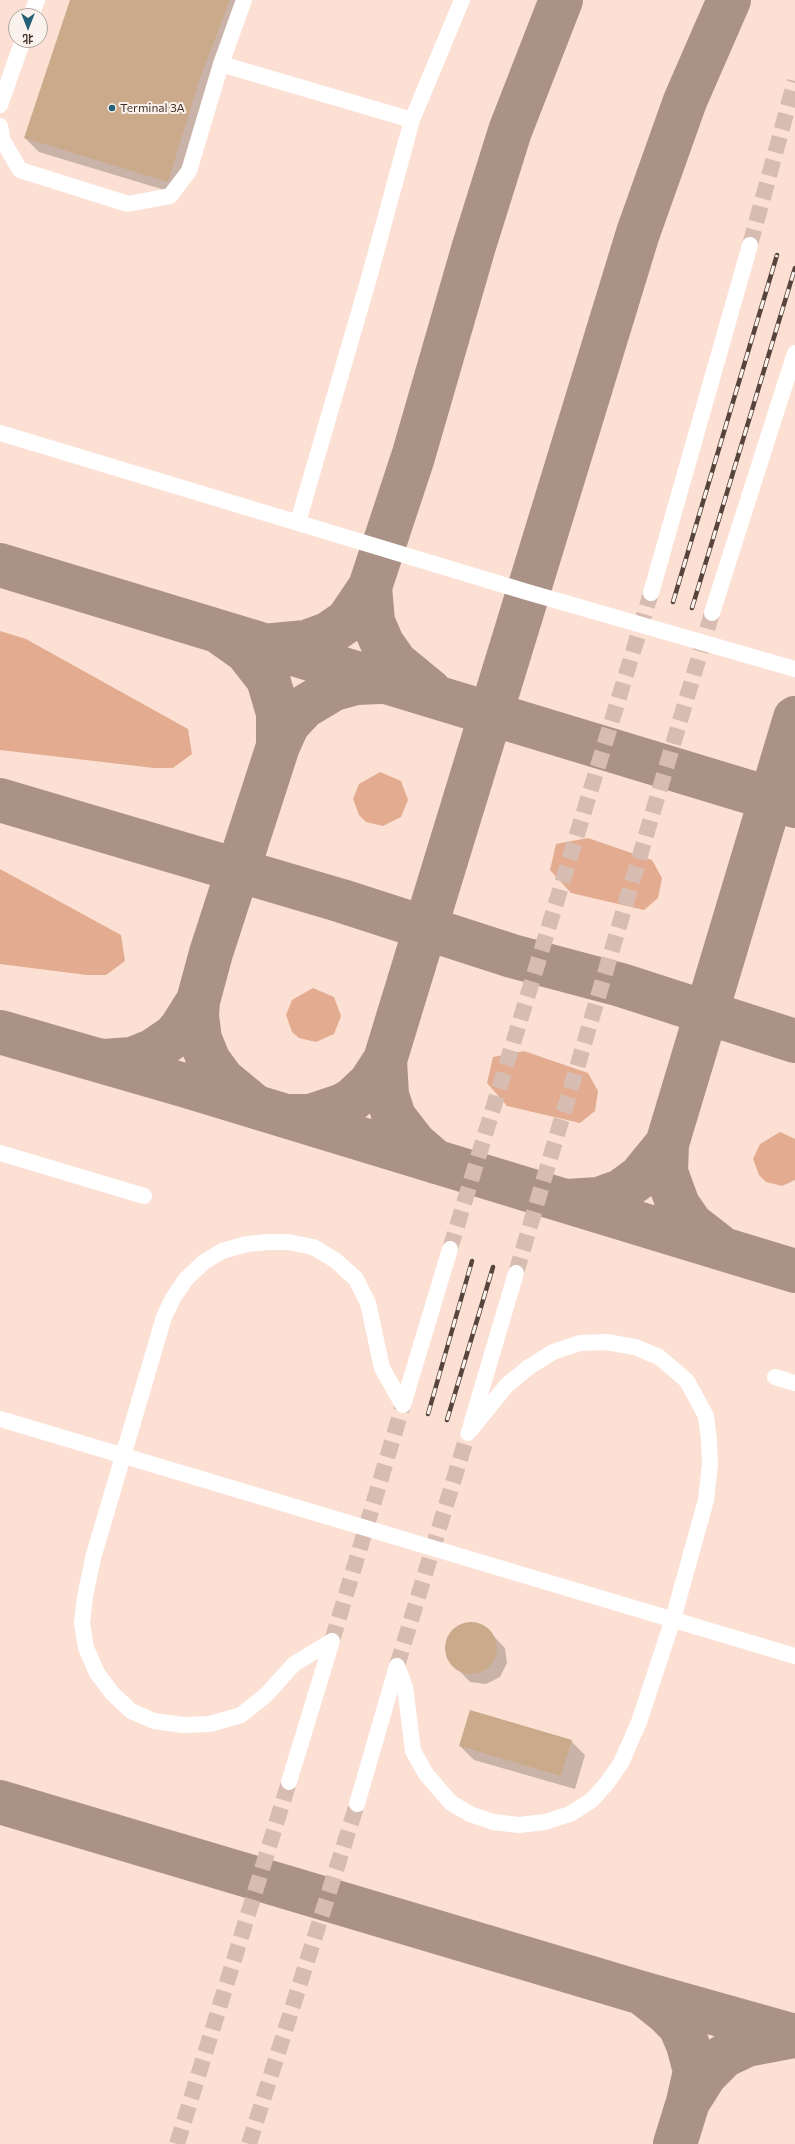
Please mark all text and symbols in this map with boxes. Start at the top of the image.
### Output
north arrow [8,8,48,48]
text: 北 [23,33,34,46]
place label: Terminal 3A [120,101,185,115]
marker: Terminal 3A [107,103,117,113]

